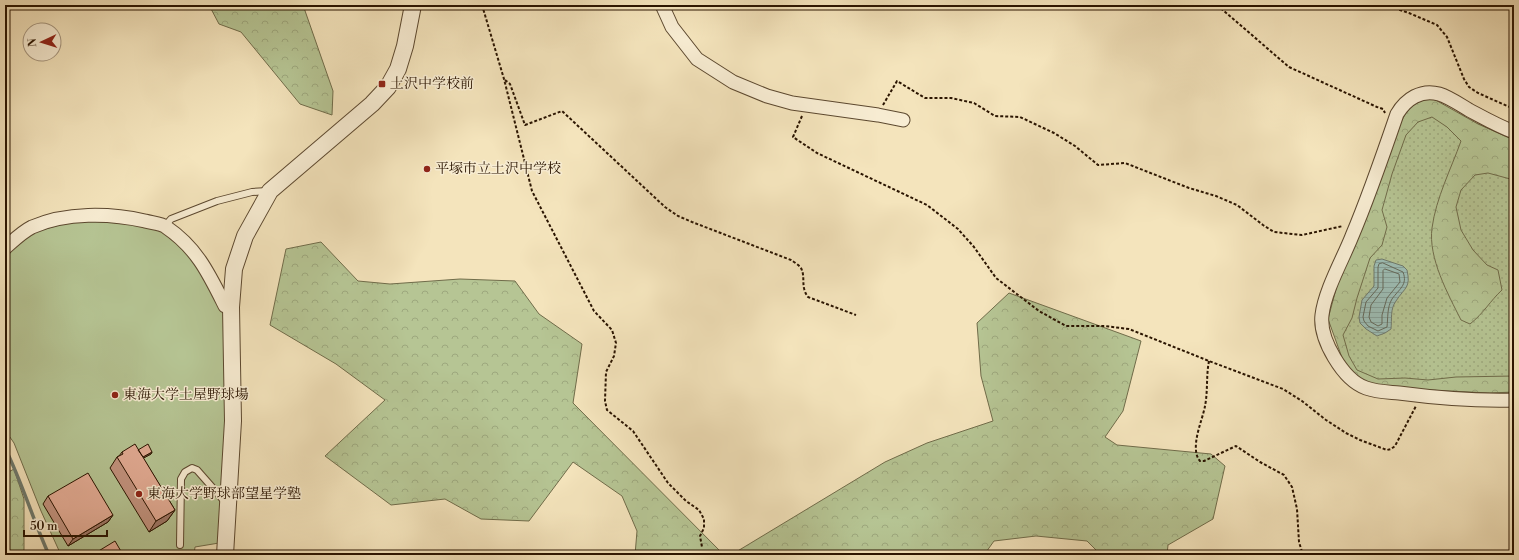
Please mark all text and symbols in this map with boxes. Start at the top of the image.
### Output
north arrow [22,22,62,62]
text: N [26,38,40,47]
place label: 土沢中学校前 [390,75,474,93]
marker: 土沢中学校前 [377,79,387,89]
place label: 平塚市立土沢中学校 [435,160,561,178]
marker: 平塚市立土沢中学校 [422,164,432,174]
place label: 東海大学土屋野球場 [123,386,249,404]
marker: 東海大学土屋野球場 [110,390,120,400]
place label: 東海大学野球部望星学塾 [147,485,301,503]
marker: 東海大学野球部望星学塾 [134,489,144,499]
scale bar [24,512,107,538]
text: 50 m [30,519,58,534]

